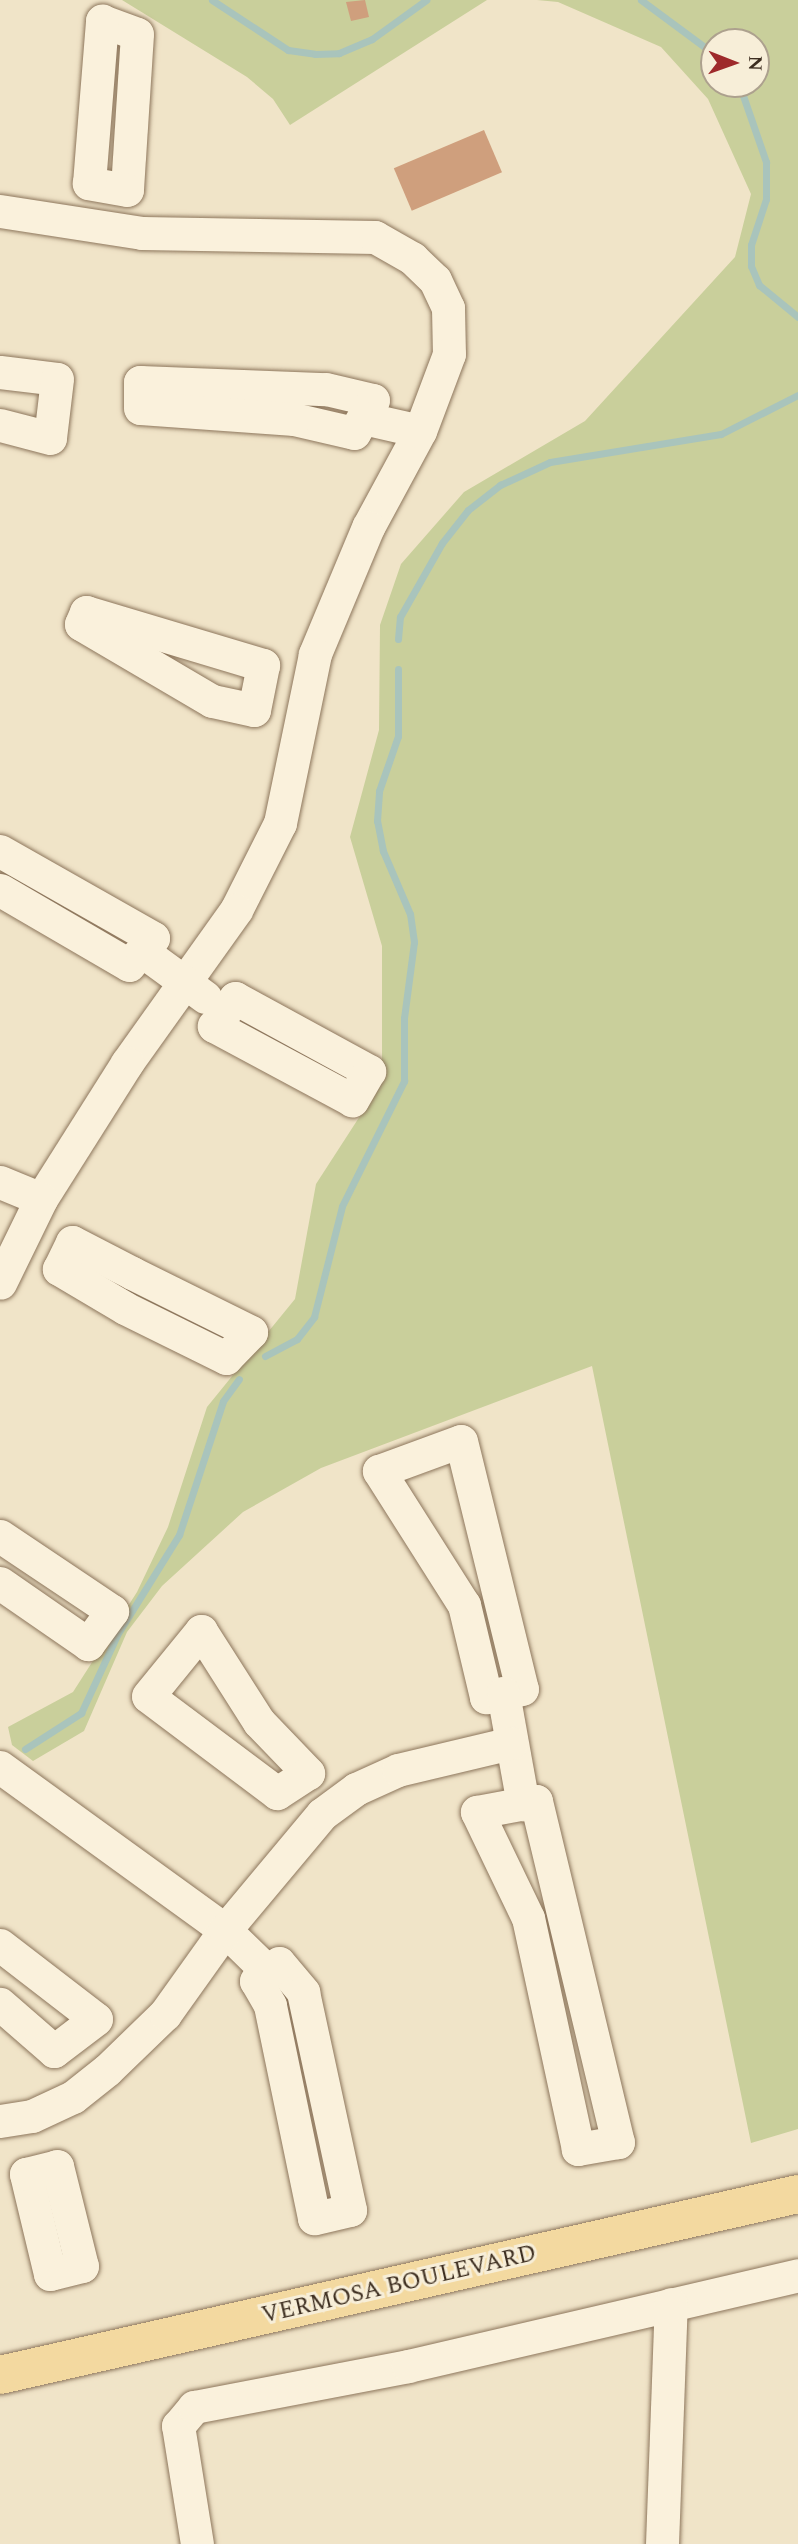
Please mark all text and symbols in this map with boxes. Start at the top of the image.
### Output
north arrow [700,28,770,98]
text: N [740,55,769,71]
street label: VERMOSA BOULEVARD [259,2239,539,2331]

